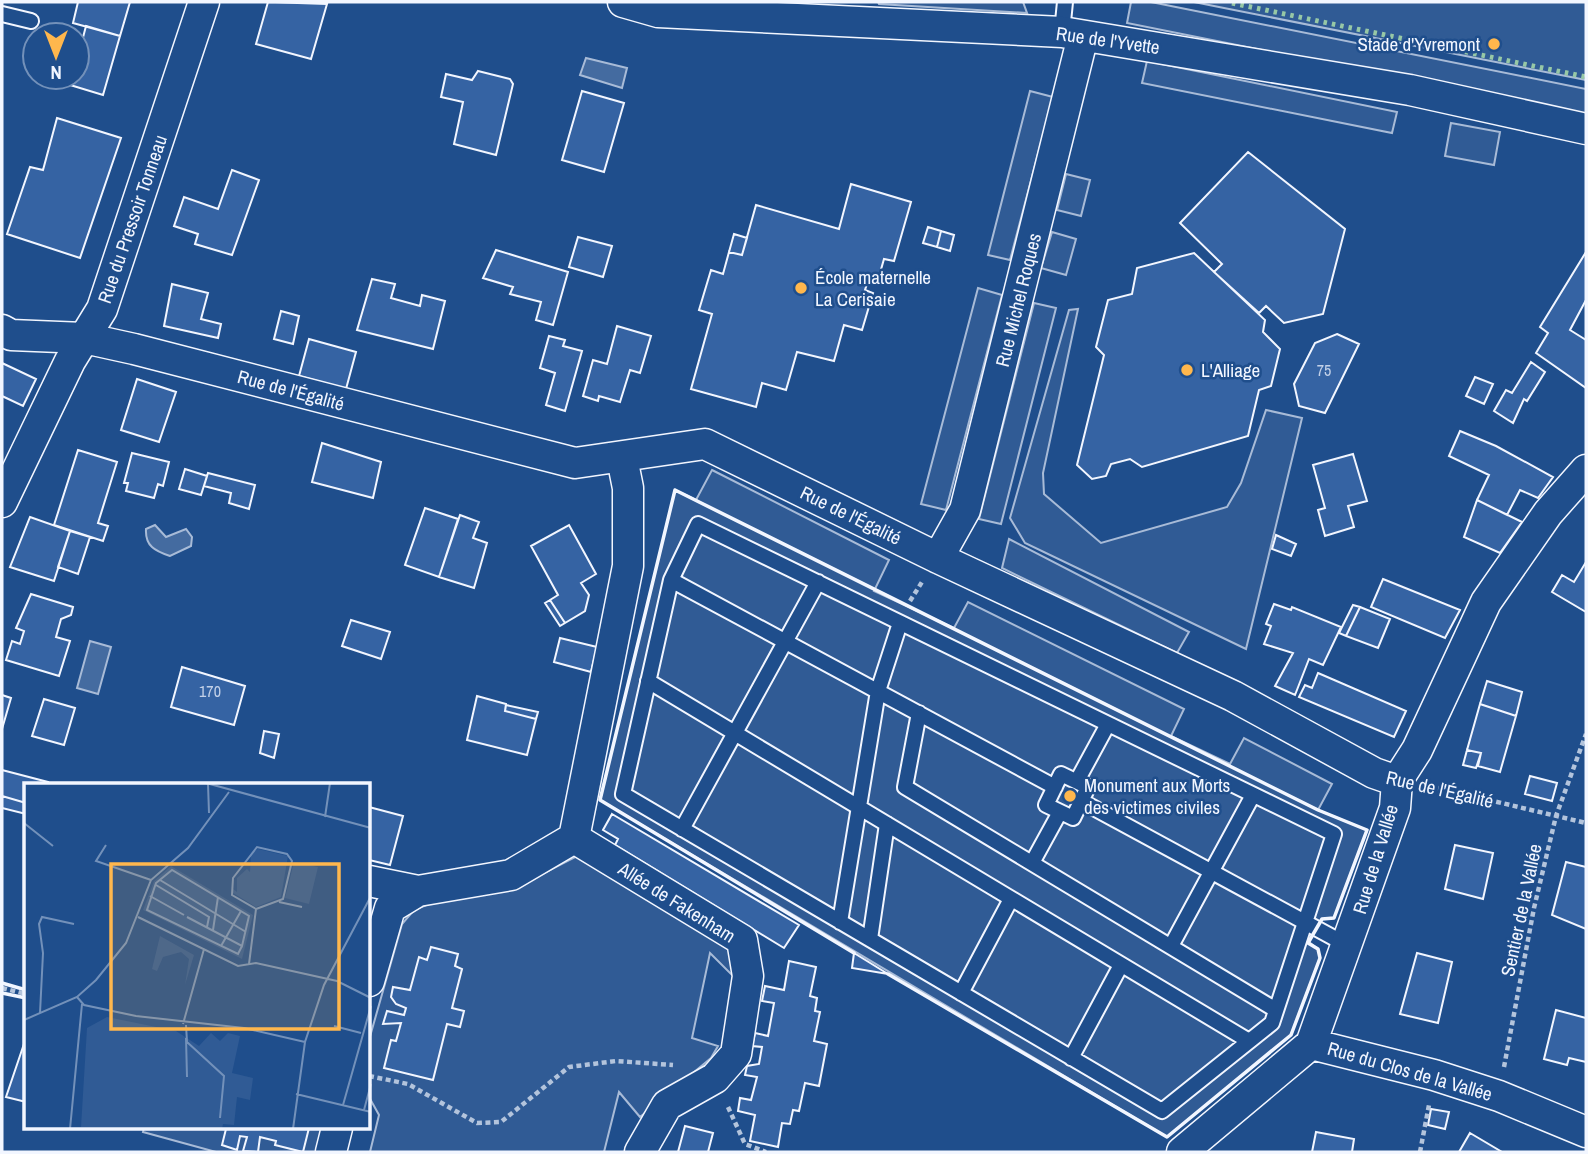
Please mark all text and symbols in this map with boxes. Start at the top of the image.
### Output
street label: Rue de l'Yvette [1055,20,1161,60]
north arrow [21,21,91,91]
place label: Stade d'Yvremont [1357,31,1481,57]
marker: Stade d'Yvremont [1486,36,1502,52]
text: N [50,60,62,86]
street label: Rue du Pressoir Tonneau [91,131,173,307]
street label: Rue Michel Roques [989,230,1047,370]
place label: École maternelle La Cerisaie [815,264,931,312]
marker: École maternelle La Cerisaie [793,280,809,296]
place label: L'Alliage [1201,357,1260,383]
house number: 75 [1317,359,1331,381]
marker: L'Alliage [1179,362,1195,378]
street label: Rue de l'Égalité [235,363,347,417]
street label: Rue de l'Égalité [796,479,906,551]
house number: 170 [199,680,221,702]
street label: Rue de l'Égalité [1384,764,1496,814]
place label: Monument aux Morts des victimes civiles [1084,772,1231,820]
inset map [24,783,371,1130]
marker: Monument aux Morts des victimes civiles [1062,788,1078,804]
street label: Rue de la Vallée [1346,801,1404,917]
street label: Sentier de la Vallée [1494,841,1548,979]
street label: Allée de Fakenham [613,855,740,948]
street label: Rue du Clos de la Vallée [1325,1035,1495,1107]

